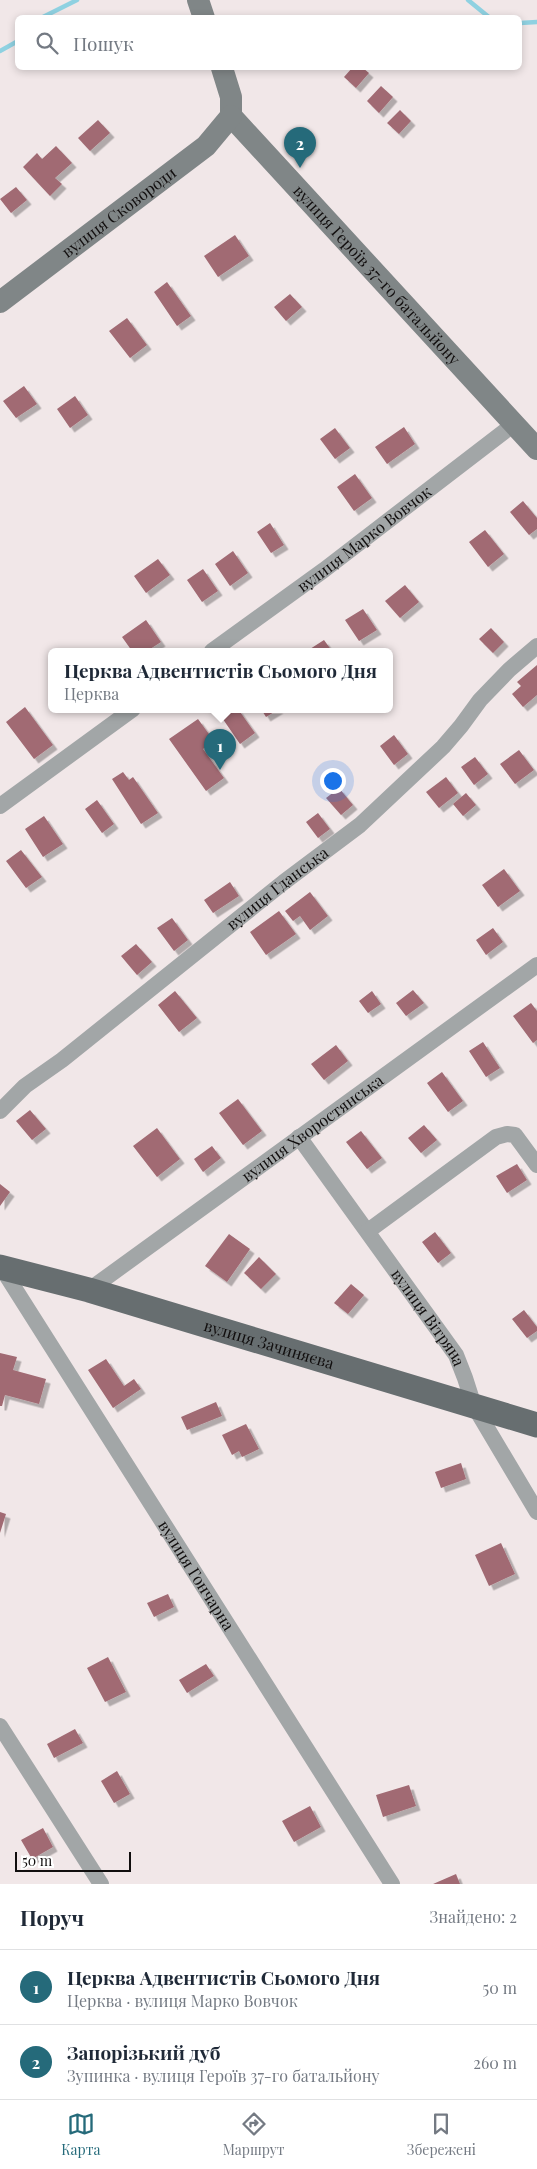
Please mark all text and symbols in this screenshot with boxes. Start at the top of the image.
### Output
search box [15,15,522,70]
icon: search [33,29,61,57]
text: Пошук [73,30,134,56]
pin: 2 [284,127,316,168]
street label: вулиця Сковороди [57,162,180,262]
street label: вулиця Героїв 37-го батальйону [289,180,465,369]
street label: вулиця Марко Вовчок [292,481,435,596]
popup [48,648,393,713]
text: Церква Адвентистів Сьомого Дня [64,657,377,683]
text: Церква [64,683,119,704]
pin: 1 [204,729,236,770]
your location [320,768,346,794]
street label: вулиця Гданська [222,842,332,934]
street label: вулиця Хворостянська [237,1069,387,1186]
street label: вулиця Вітряна [387,1264,470,1369]
street label: вулиця Зачиняєва [202,1314,337,1373]
street label: вулиця Гончарна [154,1516,240,1634]
scale bar [15,1849,131,1872]
text: 50 m [22,1851,52,1870]
text: Поруч [20,1903,84,1931]
text: Знайдено: 2 [430,1906,517,1927]
text: Церква Адвентистів Сьомого Дня [67,1964,380,1990]
text: 1 [33,1977,39,1998]
text: 50 m [483,1977,517,1998]
text: Церква · вулиця Марко Вовчок [67,1990,298,2011]
text: Запорізький дуб [67,2039,221,2065]
text: 2 [32,2052,40,2073]
text: 260 m [473,2052,517,2073]
text: Зупинка · вулиця Героїв 37-го батальйону [67,2065,380,2086]
tab: Карта [61,2110,100,2159]
tab: Маршрут [223,2110,285,2159]
tab: Збережені [407,2110,476,2159]

